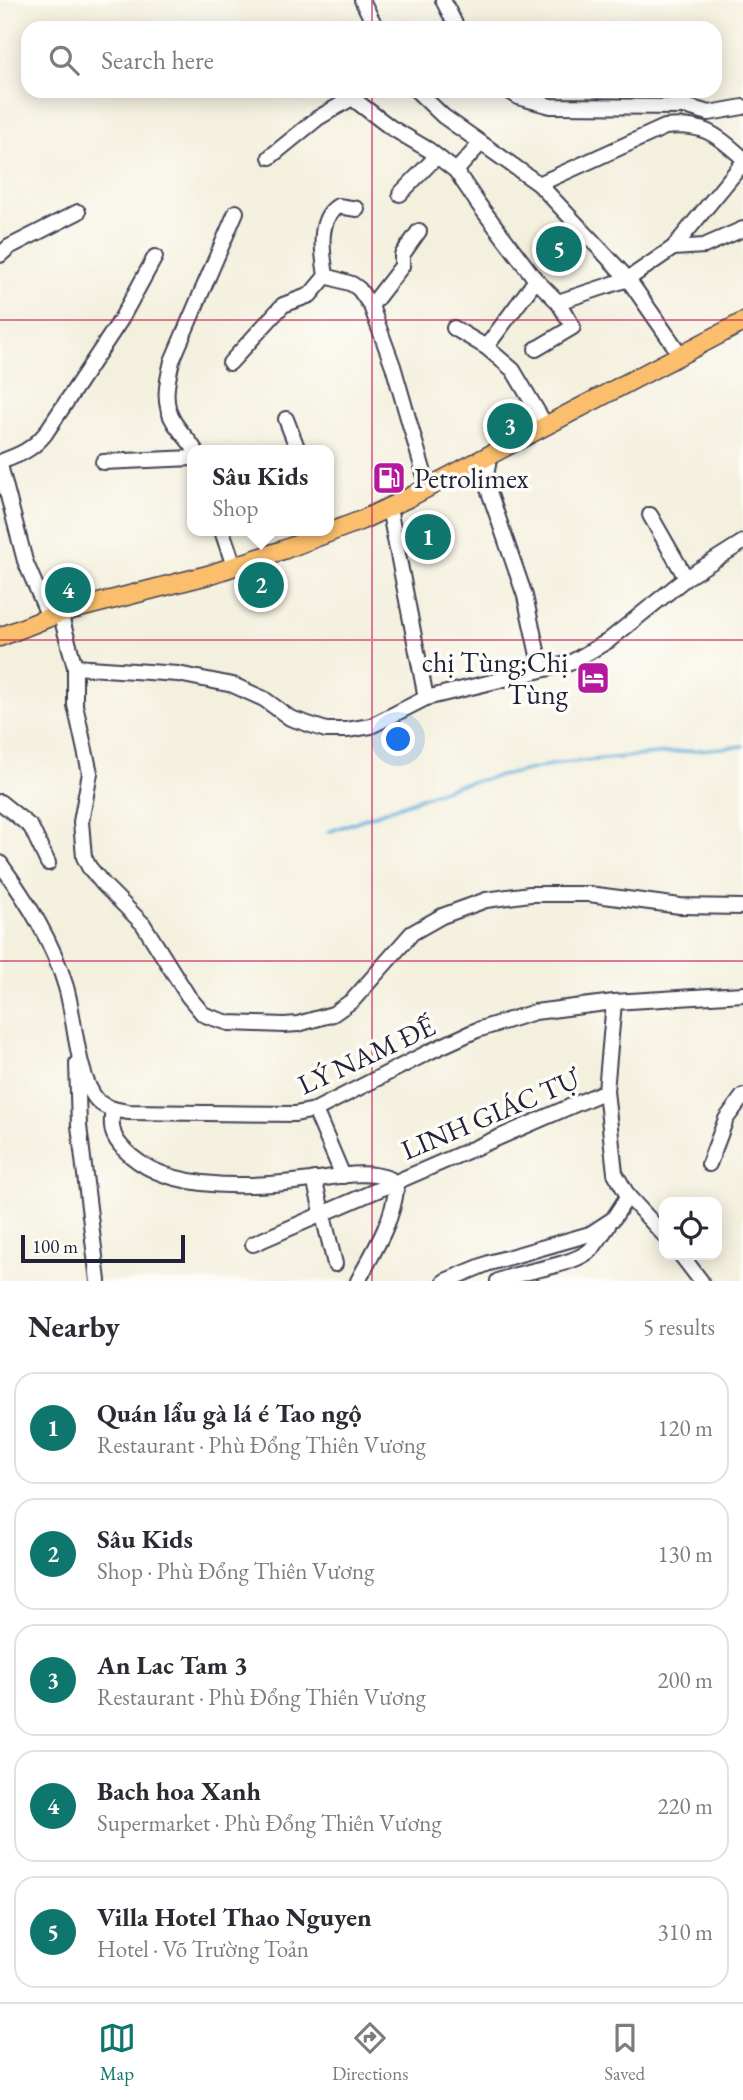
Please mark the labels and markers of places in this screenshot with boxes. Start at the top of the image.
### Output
pin: 5 [536,223,582,275]
pin: 3 [487,400,533,452]
fuel station icon: Petrolimex [370,459,408,497]
place label: Petrolimex [414,460,528,496]
pin: 1 [405,511,451,563]
pin: 2 [238,559,284,611]
pin: 4 [45,564,91,616]
place label: chị Tùng;Chị Tùng [422,644,569,712]
hotel icon: chị Tùng;Chị Tùng [574,659,612,697]

